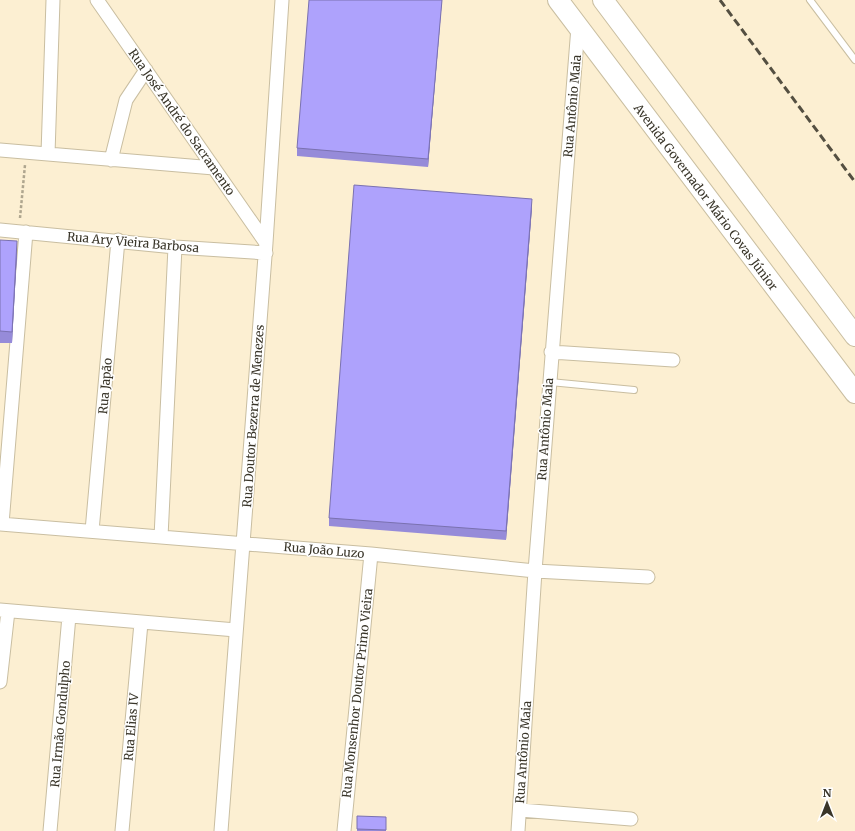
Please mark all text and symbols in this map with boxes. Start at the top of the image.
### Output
street label: Rua José André do Sacramento [126,46,238,198]
street label: Rua Antônio Maia [560,54,584,158]
street label: Avenida Governador Mário Covas Júnior [630,100,782,294]
street label: Rua Ary Vieira Barbosa [66,229,200,255]
street label: Rua Doutor Bezerra de Menezes [239,324,267,508]
street label: Rua Japão [95,357,115,415]
street label: Rua Antônio Maia [534,377,556,481]
street label: Rua João Luzo [283,539,365,561]
street label: Rua Monsenhor Doutor Primo Vieira [339,587,376,798]
street label: Rua Irmão Gondulpho [47,660,73,788]
street label: Rua Elias IV [121,691,142,762]
street label: Rua Antônio Maia [512,700,534,804]
north arrow [807,783,847,823]
text: N [823,786,832,800]

